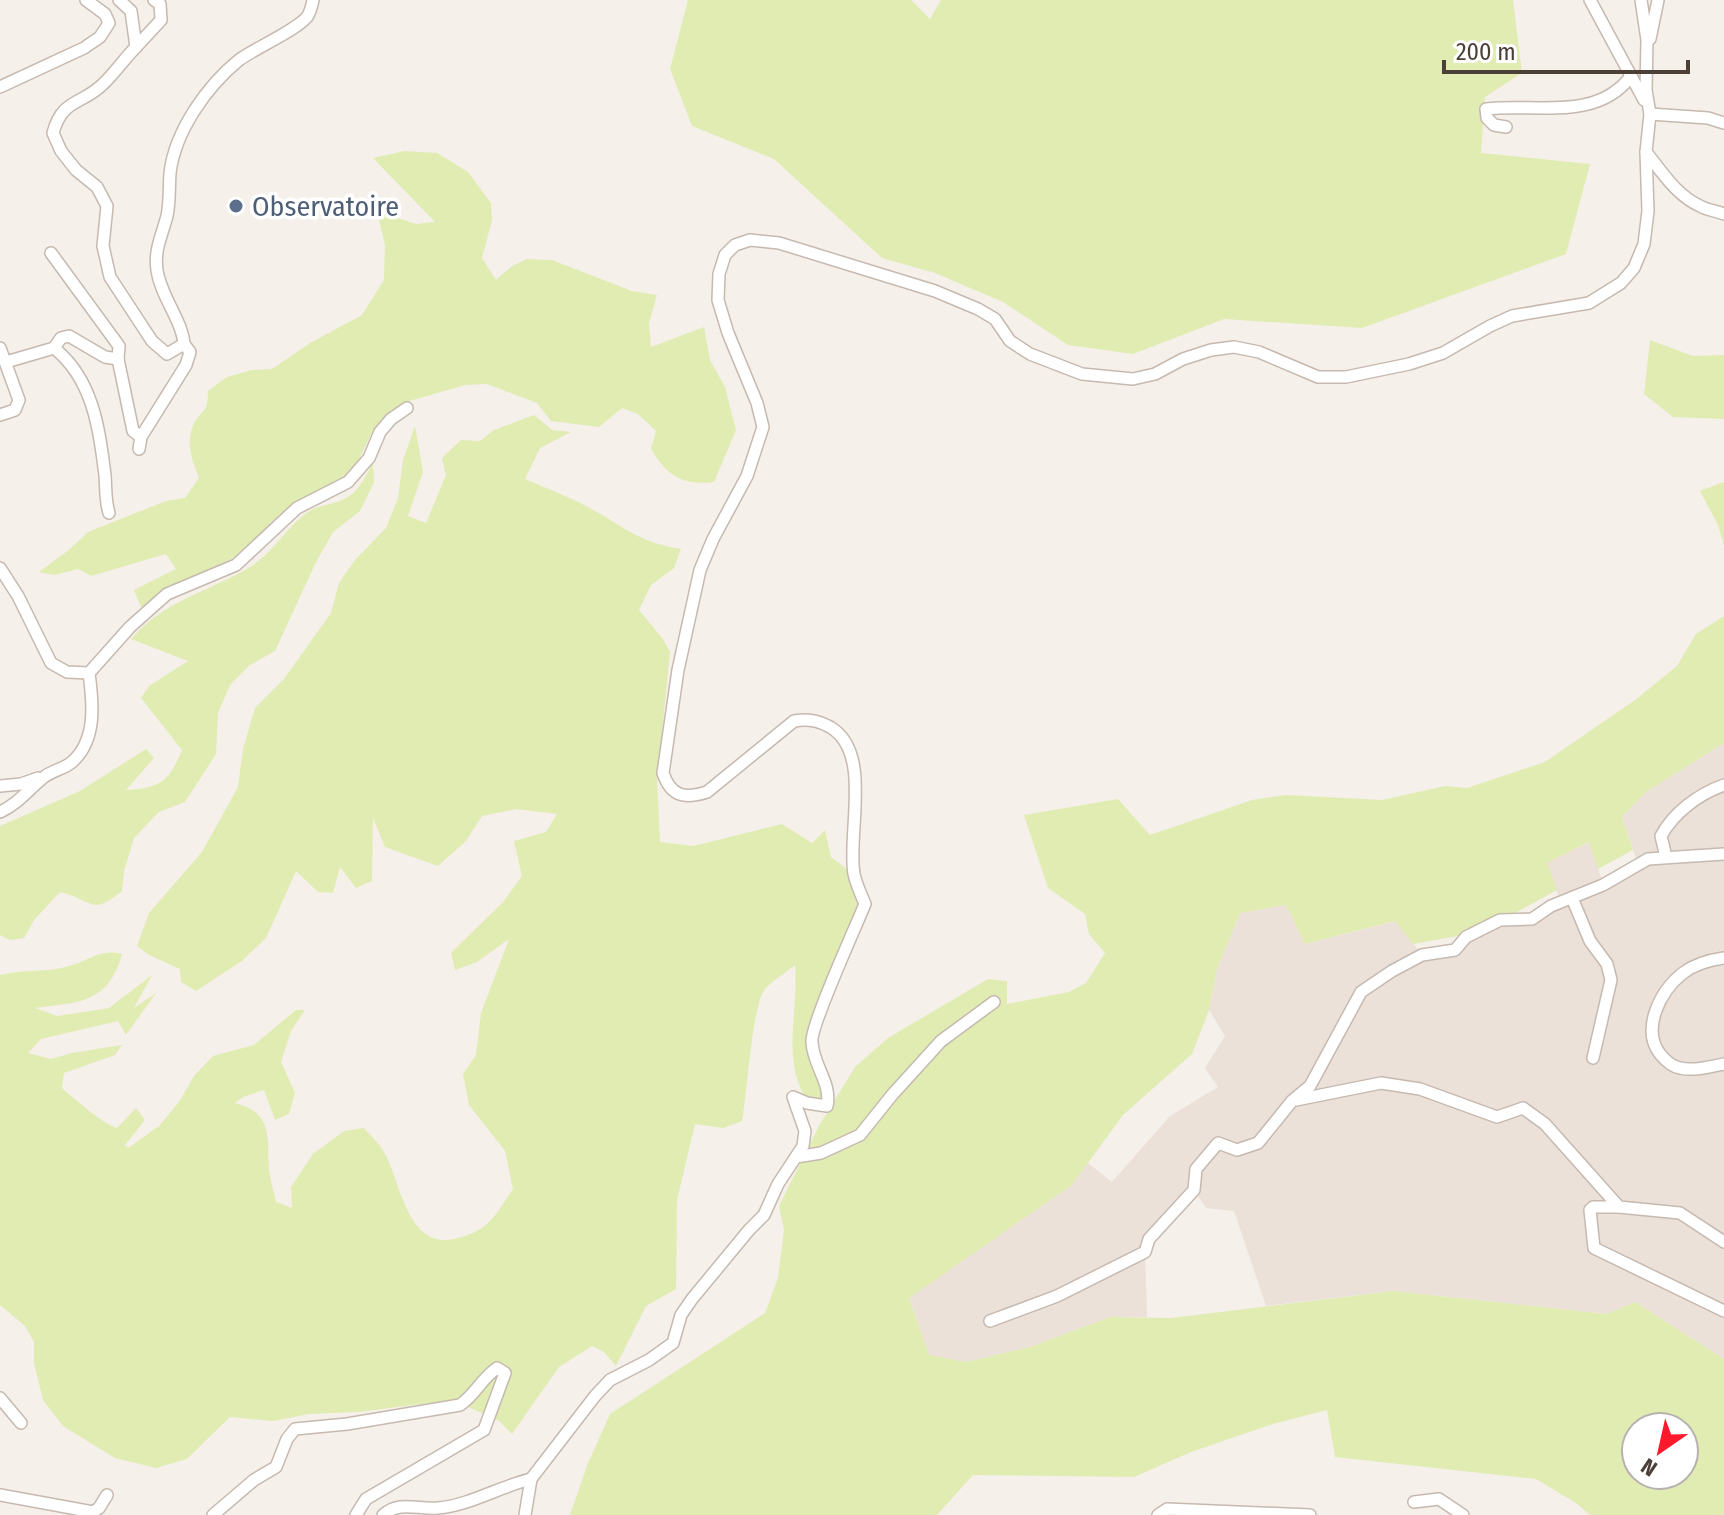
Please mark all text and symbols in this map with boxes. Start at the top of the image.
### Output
scale bar [1444,24,1688,74]
text: 200 m [1456,38,1516,66]
place label: Observatoire [252,190,399,223]
marker: Observatoire [227,197,245,215]
north arrow [1620,1411,1700,1491]
text: N [1636,1452,1662,1482]

